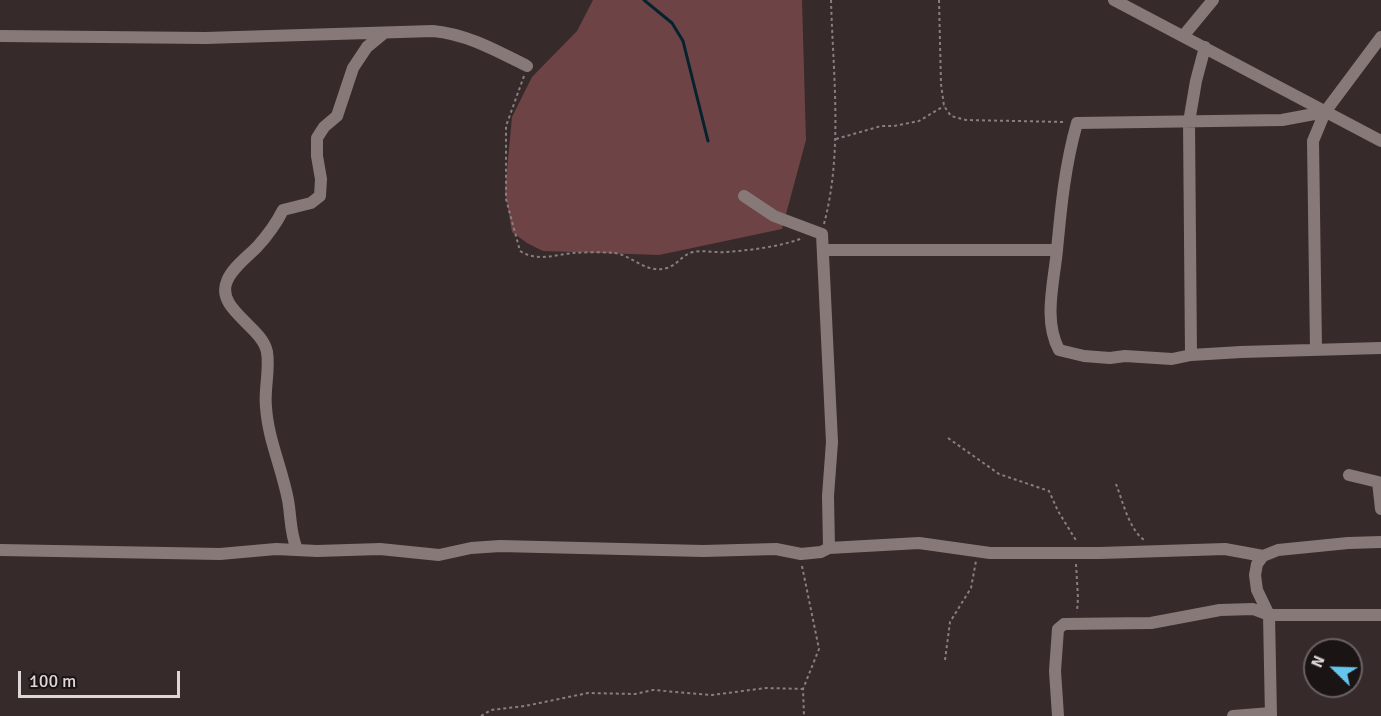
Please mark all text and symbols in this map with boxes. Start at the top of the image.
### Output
north arrow [1303,638,1363,698]
text: N [1307,653,1330,671]
scale bar [21,659,183,697]
text: 100 m [29,670,76,692]

